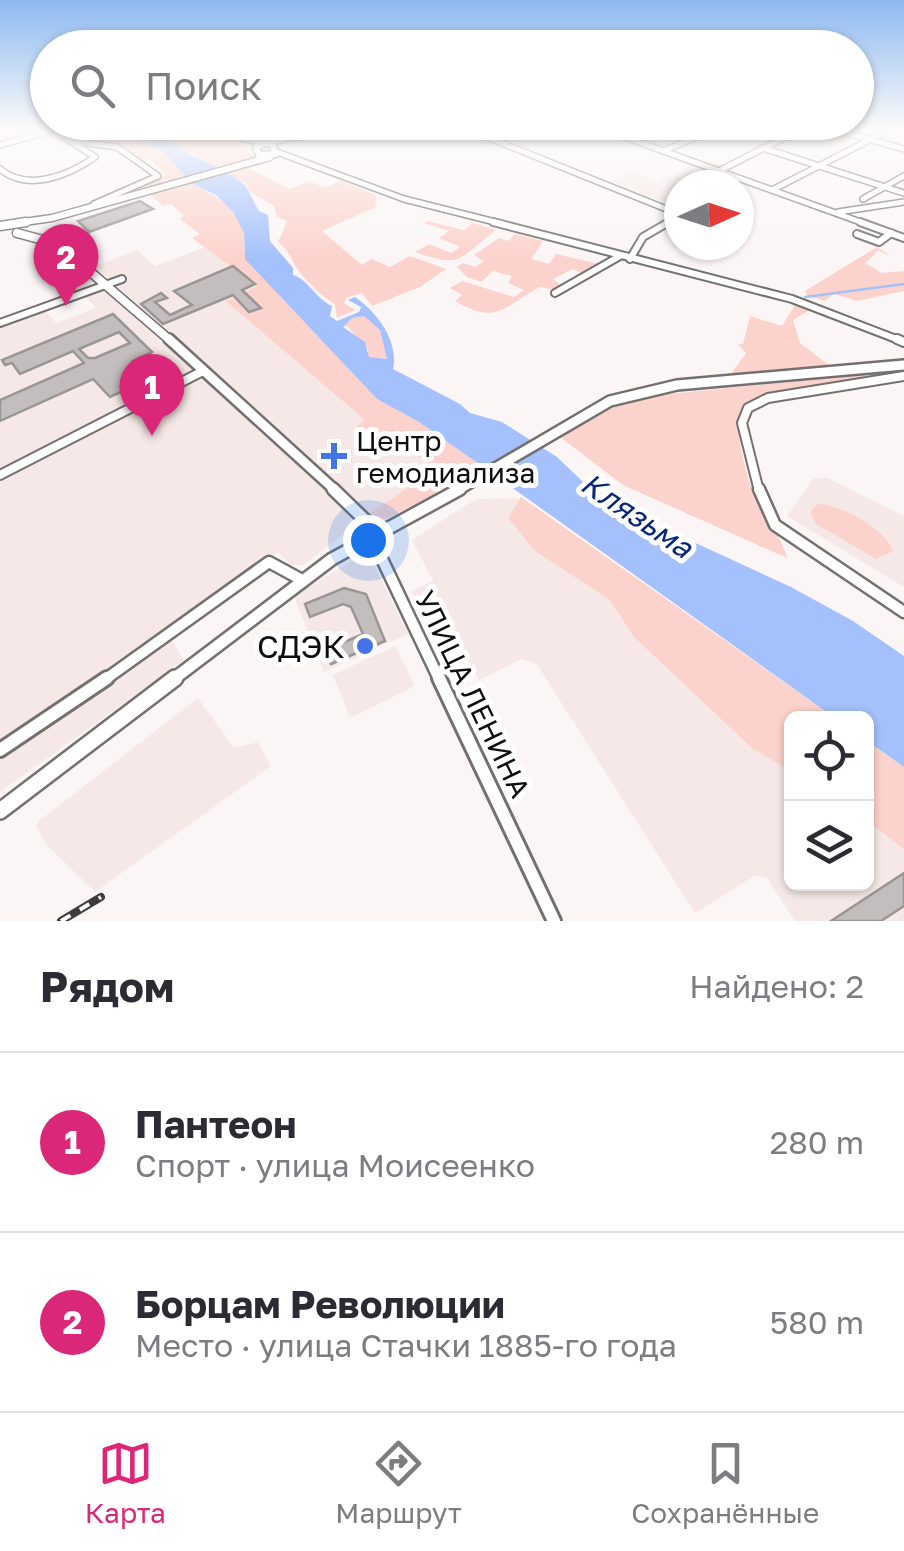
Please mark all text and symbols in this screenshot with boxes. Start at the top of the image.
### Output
search box [30,30,874,140]
icon: search [65,58,120,113]
text: Поиск [145,63,262,108]
north arrow [664,170,754,260]
pin: 2 [34,224,98,306]
pin: 1 [120,354,184,436]
place label: Центр гемодиализа [356,424,535,489]
marker: Центр гемодиализа [321,443,347,469]
water label: Клязьма [575,465,700,566]
your location [343,515,394,566]
street label: УЛИЦА ЛЕНИНА [409,585,537,803]
place label: СДЭК [257,627,345,665]
marker: СДЭК [354,635,376,657]
map controls [784,711,874,891]
button: locate [784,711,874,801]
button: layers [784,801,874,891]
text: Рядом [40,961,174,1011]
text: Найдено: 2 [689,967,864,1005]
text: Пантеон [135,1101,297,1146]
text: 1 [64,1123,81,1161]
text: 280 m [770,1123,864,1161]
text: Спорт · улица Моисеенко [135,1146,535,1184]
text: Борцам Революции [135,1281,505,1326]
text: 2 [63,1303,82,1341]
text: 580 m [770,1303,864,1341]
text: Место · улица Стачки 1885-го года [135,1326,677,1364]
tab: Карта [85,1436,166,1529]
tab: Маршрут [335,1436,462,1529]
tab: Сохранённые [631,1436,819,1529]

